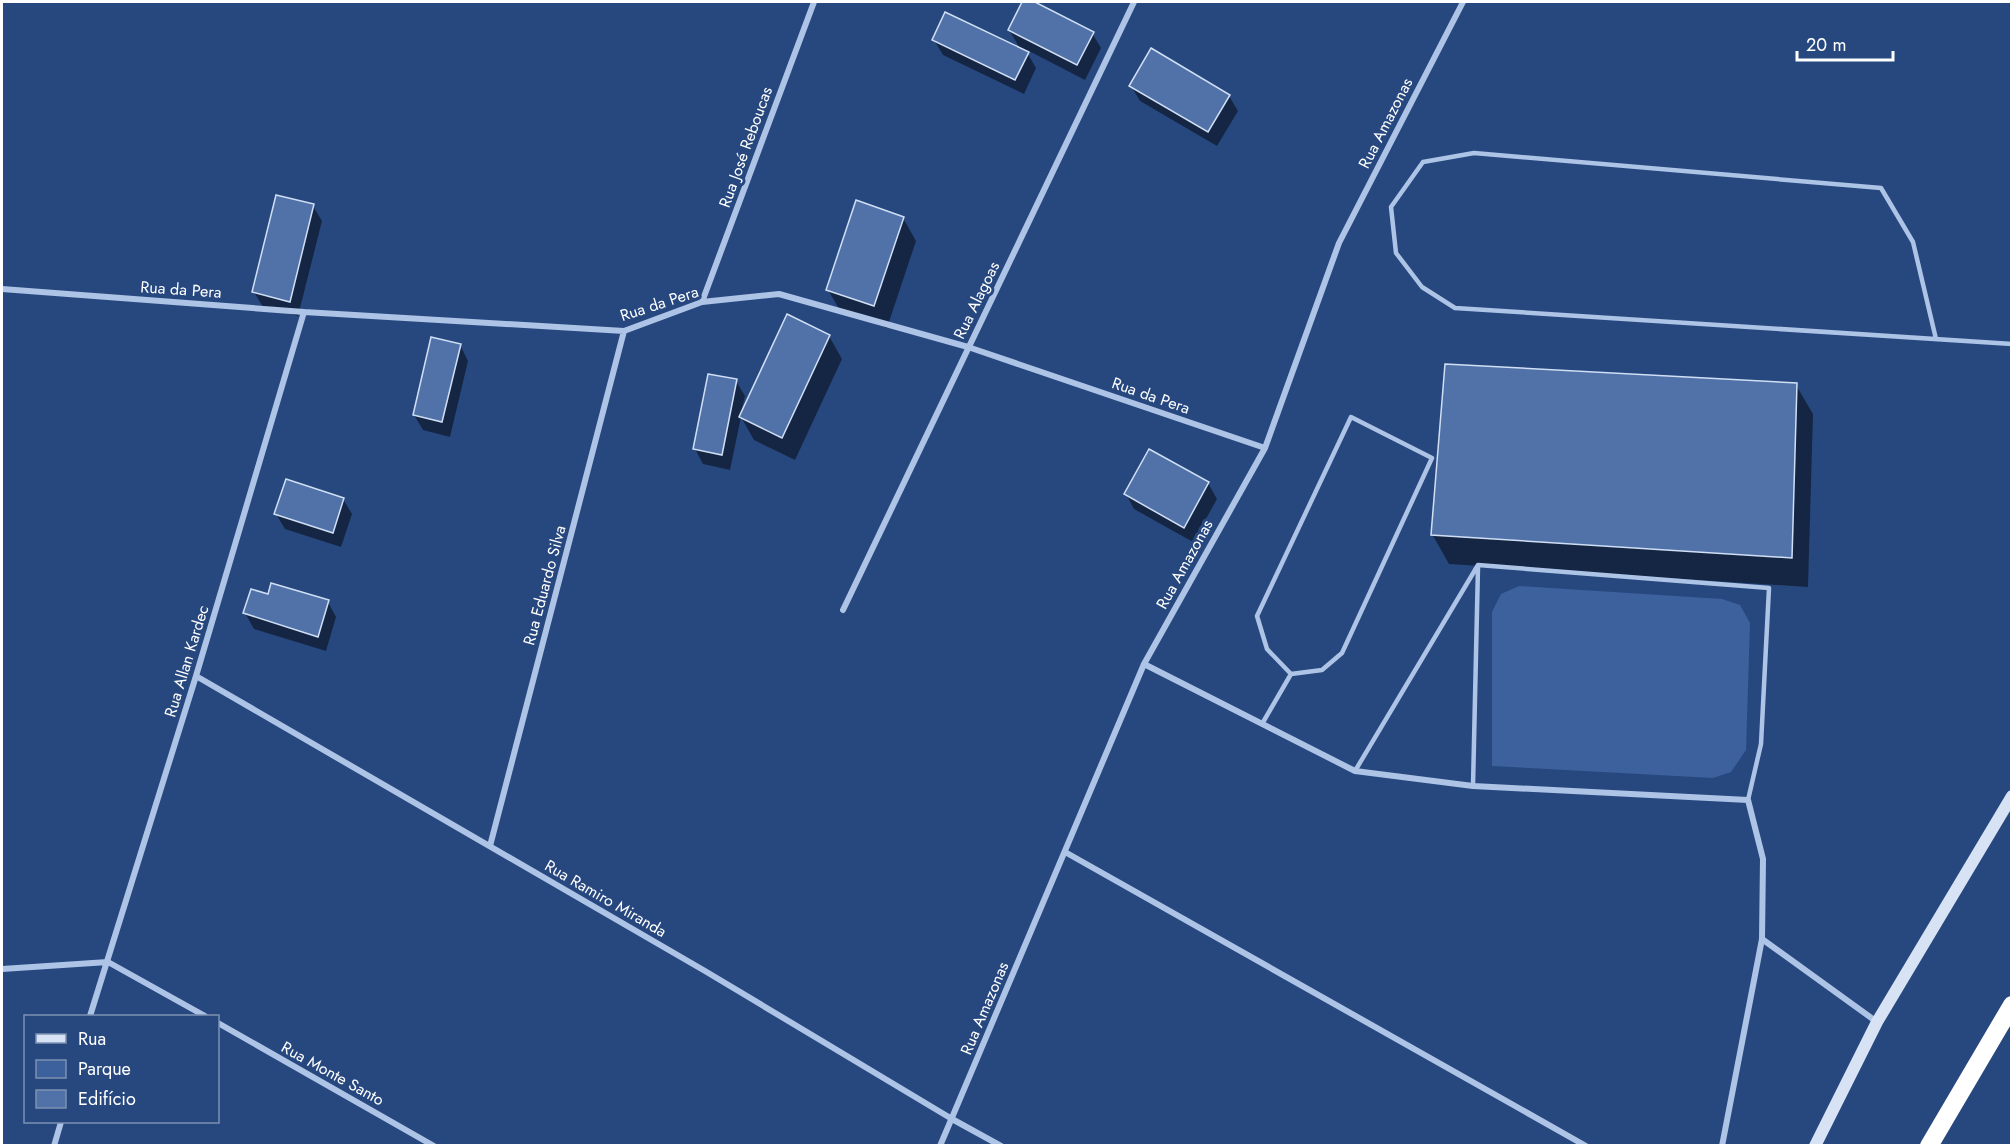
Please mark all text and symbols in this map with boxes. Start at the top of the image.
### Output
scale bar [1797,24,1893,62]
text: 20 m [1806,32,1846,58]
street label: Rua Amazonas [1353,74,1418,173]
street label: Rua José Reboucas [713,83,778,211]
street label: Rua Alagoas [948,258,1005,343]
street label: Rua da Pera [140,275,222,304]
street label: Rua da Pera [617,280,701,327]
street label: Rua da Pera [1109,371,1193,420]
street label: Rua Amazonas [1150,515,1218,613]
street label: Rua Eduardo Silva [517,523,572,648]
street label: Rua Allan Kardec [159,602,214,720]
street label: Rua Ramiro Miranda [540,854,671,943]
street label: Rua Amazonas [955,958,1014,1058]
legend [24,1015,219,1123]
text: Rua [78,1026,106,1052]
street label: Rua Monte Santo [277,1036,389,1111]
text: Parque [78,1056,131,1082]
text: Edifício [78,1086,136,1112]

